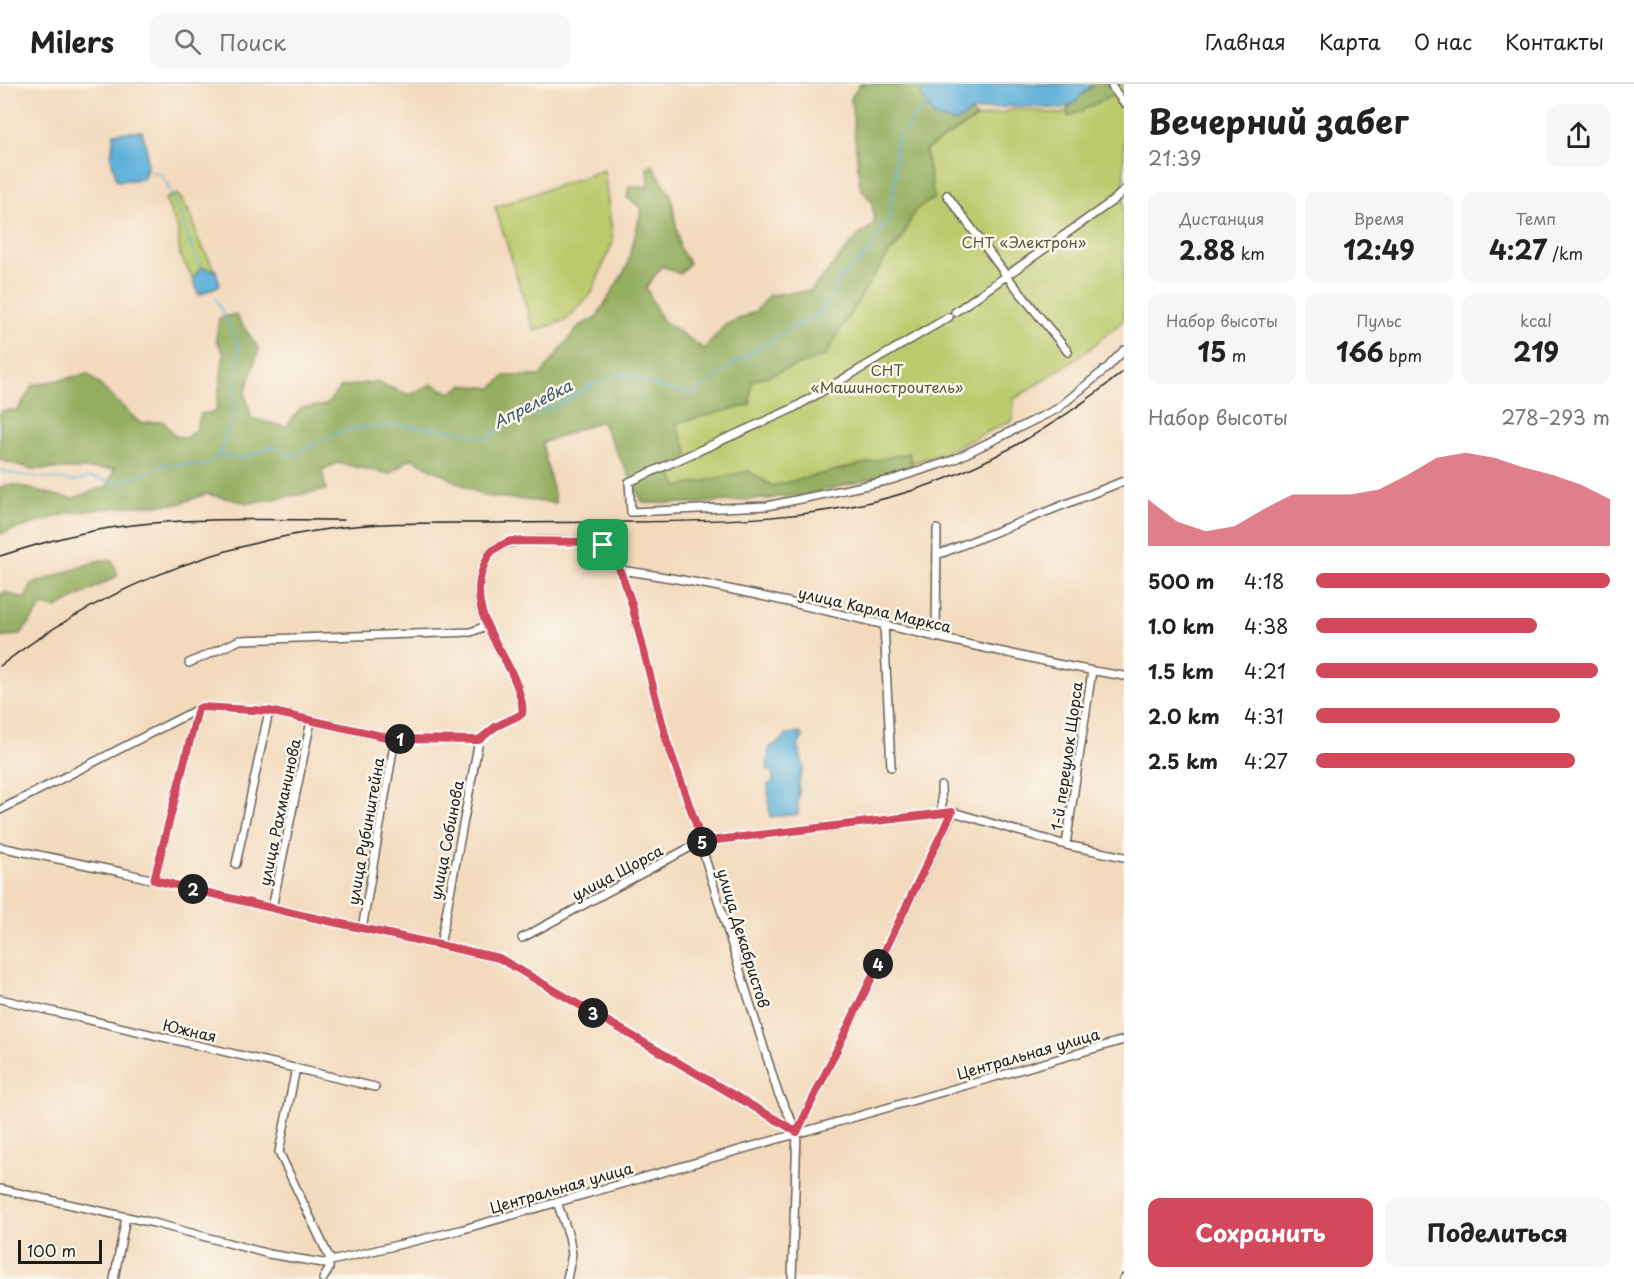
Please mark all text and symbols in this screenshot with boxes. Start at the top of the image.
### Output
search box [150,14,570,68]
text: Milers [30,20,114,63]
icon: search [171,25,204,58]
text: Поиск [219,25,286,58]
text: Главная [1205,25,1286,57]
text: Карта [1319,25,1381,57]
text: О нас [1414,25,1472,57]
text: Контакты [1505,25,1604,57]
text: Вечерний забег [1148,95,1408,145]
button: share [1547,104,1610,167]
text: 21:39 [1148,143,1201,173]
text: Дистанция [1180,206,1264,230]
text: Время [1353,206,1405,230]
text: Темп [1516,206,1556,230]
park label: СНТ «Электрон» [962,230,1087,253]
text: 2.88 [1179,230,1236,269]
text: 12:49 [1343,230,1415,269]
text: 4:27 [1489,230,1547,269]
text: km [1236,241,1265,265]
text: /km [1547,241,1583,265]
text: Набор высоты [1166,308,1278,332]
text: Пульс [1356,308,1402,332]
text: kcal [1520,308,1552,332]
text: 15 [1198,332,1227,371]
text: 166 [1336,332,1384,371]
text: 219 [1513,332,1559,371]
text: m [1227,343,1246,367]
text: bpm [1384,343,1422,367]
park label: СНТ «Машиностроитель» [811,358,964,398]
water label: Апрелевка [488,372,577,433]
text: Набор высоты [1148,402,1288,432]
text: 278–293 m [1501,402,1610,432]
pin [577,519,628,570]
icon: arrive [586,528,619,561]
text: 500 m [1148,566,1215,596]
text: 4:18 [1244,566,1284,596]
street label: улица Карла Маркса [796,580,954,638]
text: 1.0 km [1148,611,1215,641]
text: 4:38 [1244,611,1289,641]
text: 1.5 km [1148,656,1214,686]
text: 4:21 [1244,656,1286,686]
street label: 1-й переулок Щорса [1044,679,1088,832]
text: 2.0 km [1148,701,1220,731]
text: 4:31 [1244,701,1284,731]
pin: 1 [385,724,415,754]
text: 1 [396,727,404,751]
street label: улица Рахманинова [252,736,306,888]
text: 2.5 km [1148,746,1218,776]
text: 4:27 [1244,746,1288,776]
street label: улица Рубинштейна [341,755,389,907]
street label: улица Собинова [423,778,469,902]
pin: 5 [687,827,717,857]
text: 5 [697,830,707,854]
street label: улица Щорса [567,838,667,906]
street label: улица Декабристов [712,866,776,1011]
pin: 2 [178,874,208,904]
text: 2 [187,877,199,901]
pin: 4 [863,949,893,979]
text: 4 [873,952,883,976]
pin: 3 [578,998,608,1028]
text: 3 [588,1001,598,1025]
street label: Южная [161,1013,219,1047]
street label: Центральная улица [954,1021,1103,1084]
street label: Центральная улица [487,1155,636,1218]
button: Сохранить [1148,1198,1373,1267]
button: Поделиться [1385,1198,1610,1267]
scale bar [18,1237,102,1264]
text: 100 m [27,1238,76,1262]

